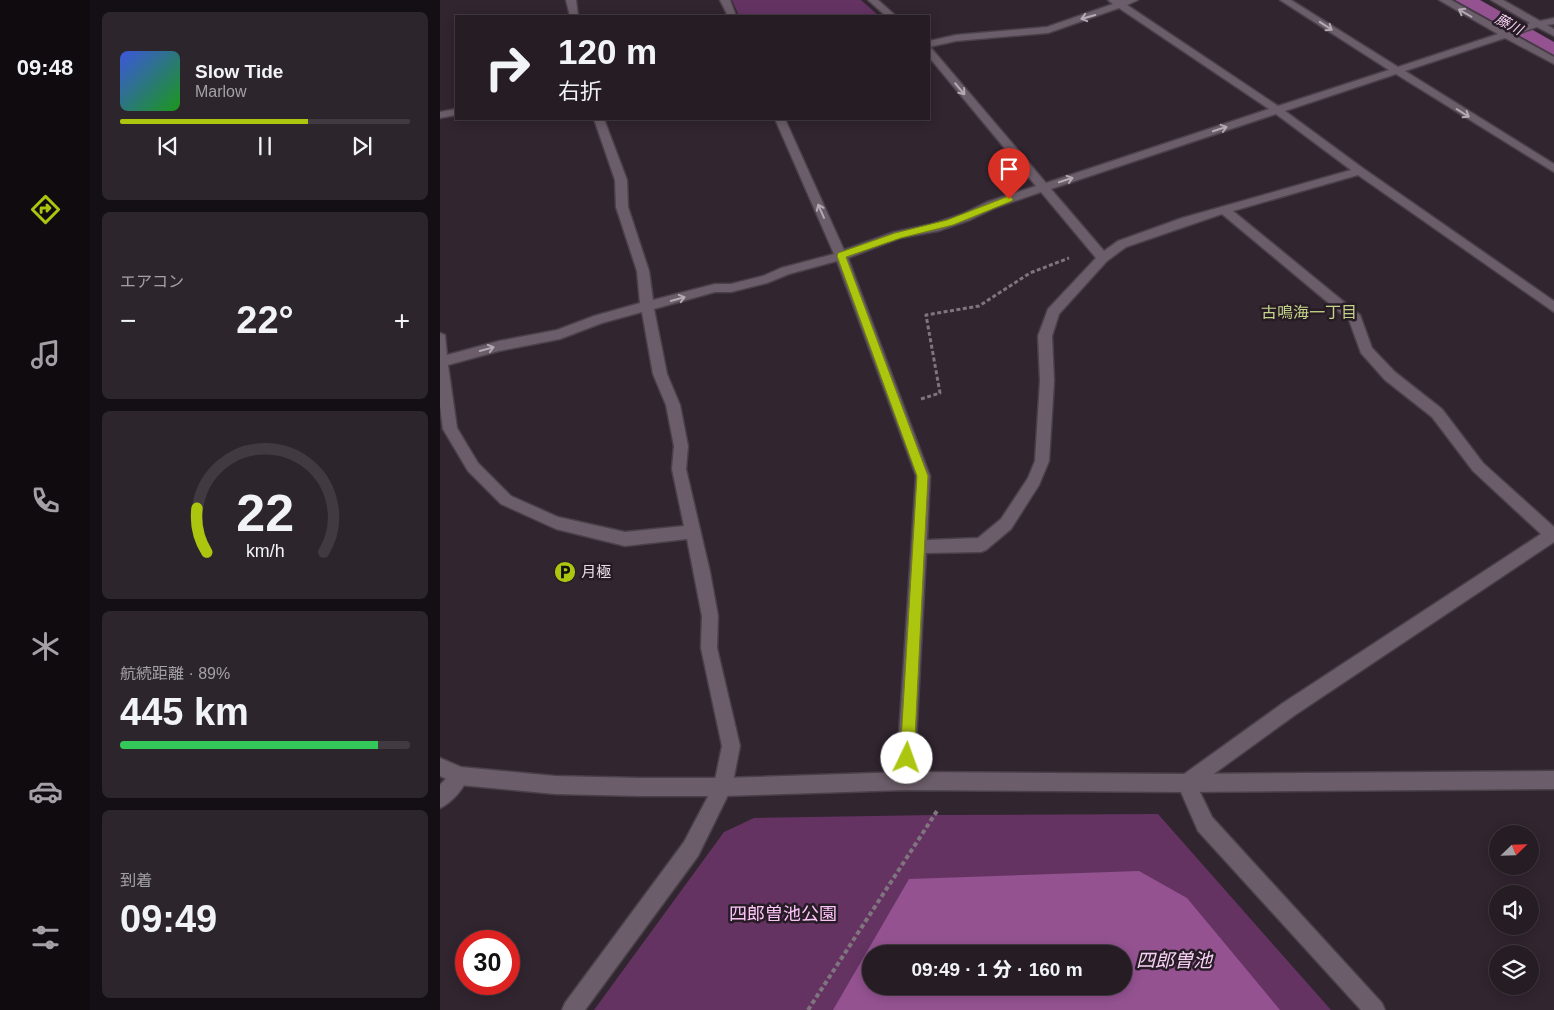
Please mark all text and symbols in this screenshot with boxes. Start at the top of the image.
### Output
one-way arrow [1459,7,1473,17]
water label: 藤川 [1493,10,1527,39]
one-way arrow [1080,12,1096,22]
one-way arrow [1319,21,1333,32]
text: 120 m [558,32,657,71]
icon: right [475,35,540,100]
text: 09:48 [17,55,73,80]
text: Slow Tide [195,61,283,82]
text: 右折 [558,79,602,104]
one-way arrow [955,82,966,95]
text: Marlow [195,83,247,100]
one-way arrow [1456,108,1470,118]
one-way arrow [1212,124,1227,133]
icon: previous [154,132,182,160]
icon: pause [251,132,279,160]
icon: next [348,132,376,160]
pin [988,148,1030,199]
icon: arrive [995,155,1023,183]
one-way arrow [1057,175,1073,184]
icon: directions [28,192,63,227]
one-way arrow [816,204,826,219]
text: エアコン [120,273,184,290]
one-way arrow [669,293,685,303]
text: 22° [236,299,294,341]
district label: 古鳴海一丁目 [1261,304,1357,321]
text: − [120,305,136,336]
text: + [394,305,410,336]
icon: music [28,337,63,372]
one-way arrow [479,344,495,353]
icon: phone [28,483,63,518]
text: 22 [236,484,294,542]
text: km/h [246,541,284,561]
parking icon: 月極 [553,560,577,584]
place label: 月極 [581,563,611,580]
icon: climate [28,629,63,664]
text: 航続距離 · 89% [120,665,230,682]
text: 445 km [120,691,249,733]
position arrow [880,731,932,783]
icon: car [28,774,63,809]
north arrow [1489,825,1539,875]
map controls [1489,825,1539,995]
text: 到着 [120,872,152,889]
button: sound [1489,885,1539,935]
text: 09:49 [120,898,217,940]
park label: 四郎曽池公園 [729,904,837,924]
icon: filters [28,920,63,955]
speed limit sign: 30 [455,930,520,995]
button: layers [1489,945,1539,995]
water label: 四郎曽池 [1136,950,1214,971]
text: 09:49 · 1 分 · 160 m [911,959,1083,980]

